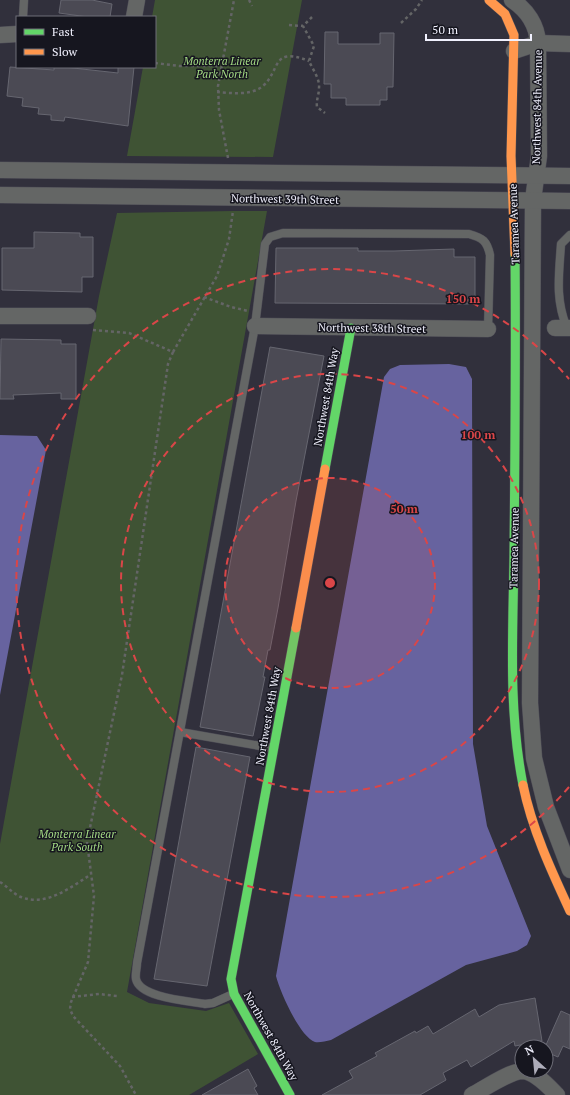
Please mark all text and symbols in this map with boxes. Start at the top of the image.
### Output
legend [16,16,156,68]
scale bar [426,16,531,42]
text: 50 m [432,22,459,37]
text: Fast [52,24,75,39]
text: Slow [52,44,78,59]
street label: Northwest 84th Avenue [529,49,545,164]
park label: Monterra Linear Park North [183,54,261,81]
street label: Taramea Avenue [506,183,522,265]
street label: Northwest 39th Street [231,191,339,207]
text: 150 m [446,291,480,306]
street label: Northwest 38th Street [318,320,426,336]
street label: Northwest 84th Way [310,346,342,447]
text: 100 m [461,427,495,442]
text: 50 m [390,501,418,516]
street label: Taramea Avenue [506,507,522,589]
centre of rings [323,576,337,590]
street label: Northwest 84th Way [252,665,284,766]
park label: Monterra Linear Park South [38,827,116,854]
street label: Northwest 84th Way [241,989,301,1083]
north arrow [514,1039,554,1079]
text: N [523,1042,537,1058]

